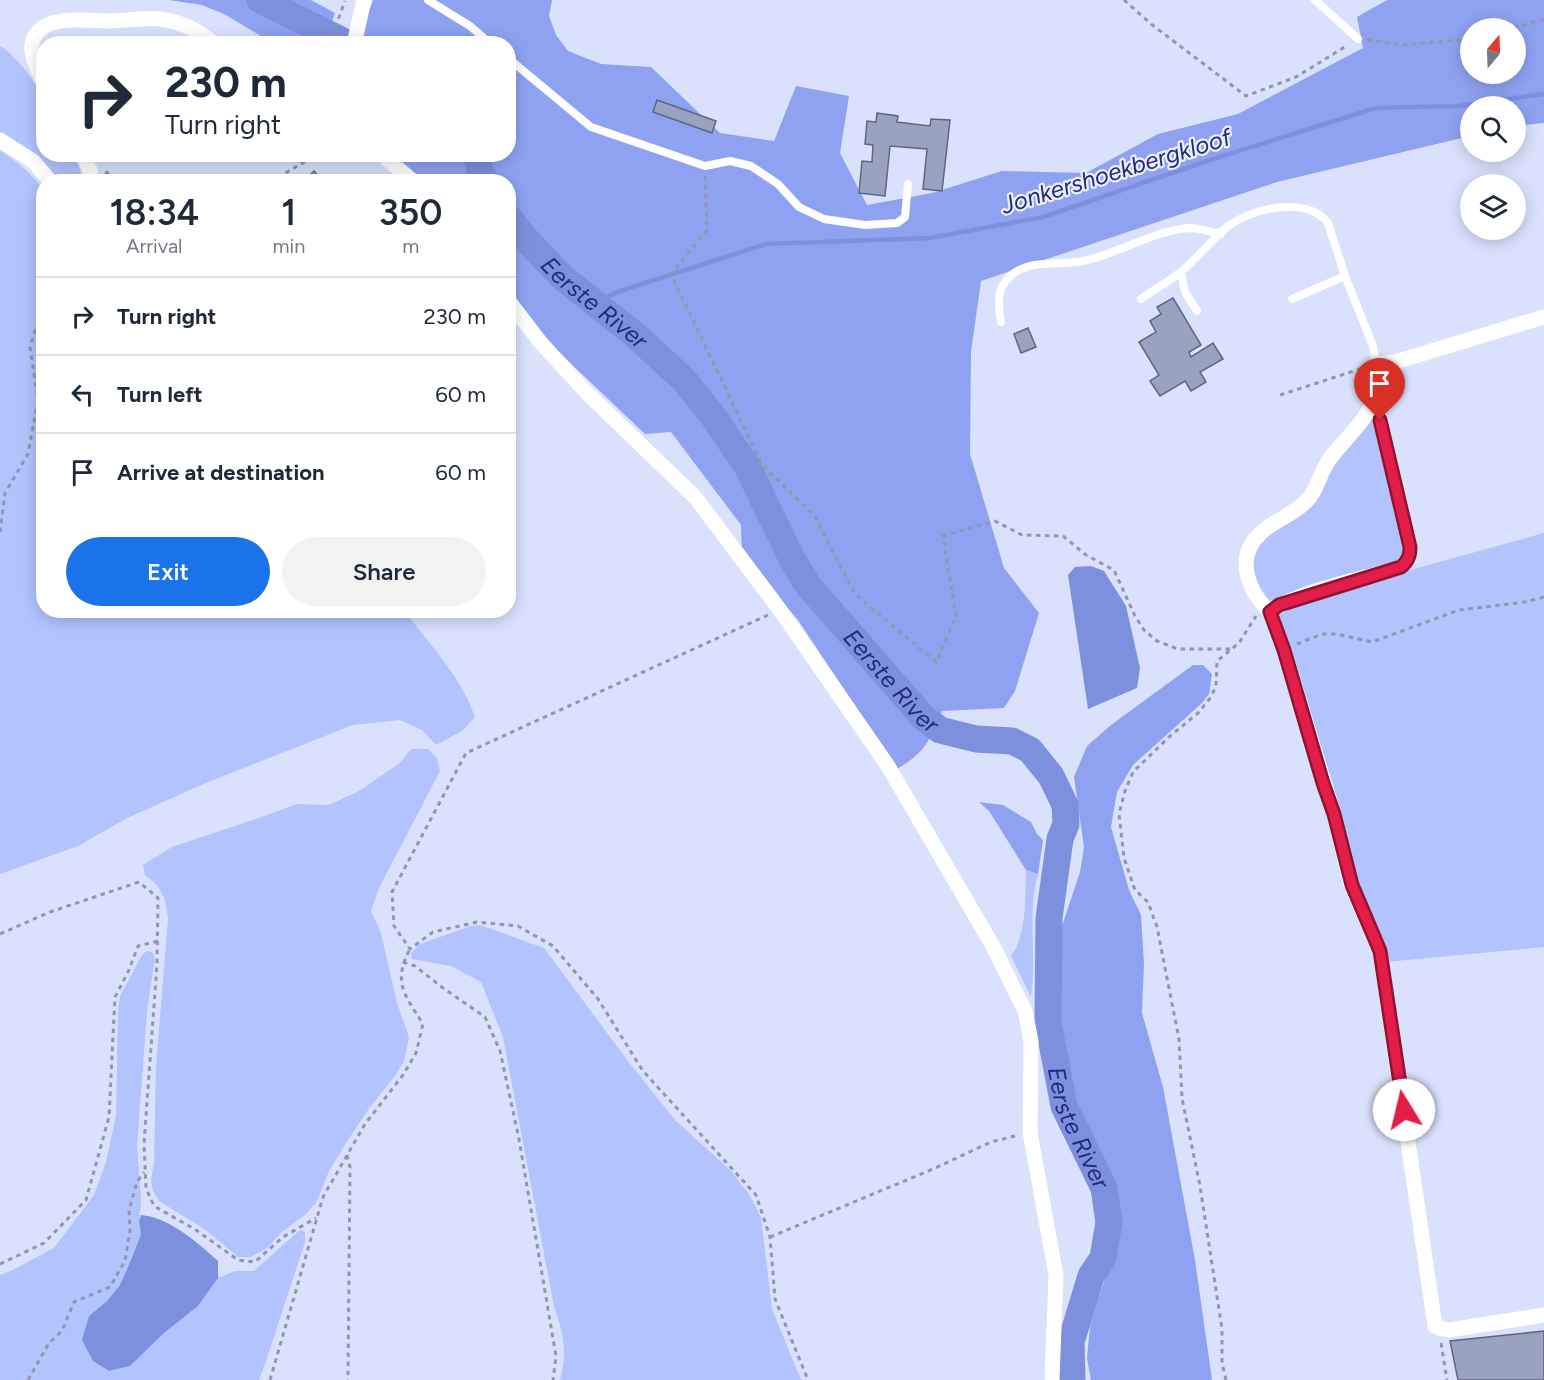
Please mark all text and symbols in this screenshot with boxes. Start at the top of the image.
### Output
north arrow [1460,18,1526,84]
map controls [1460,18,1526,240]
text: 230 m [165,57,287,108]
icon: right [66,60,144,138]
button: search [1460,96,1526,162]
text: Turn right [165,108,281,141]
water label: Jonkershoekbergkloof [997,122,1237,220]
button: layers [1460,174,1526,240]
text: 18:34 [109,191,199,234]
text: 1 [281,191,296,234]
text: 350 [379,191,443,234]
text: Arrival [126,234,182,258]
text: min [273,234,305,258]
text: m [402,234,419,258]
water label: Eerste River [535,250,655,355]
icon: right [66,300,99,333]
text: Turn right [117,303,216,330]
text: 230 m [423,303,486,330]
pin [1354,358,1405,420]
icon: arrive [1363,367,1396,400]
icon: left [66,378,99,411]
text: Turn left [117,381,203,408]
text: 60 m [435,381,486,408]
icon: arrive [66,456,99,489]
text: Arrive at destination [117,459,325,486]
text: 60 m [435,459,486,486]
button: Exit [66,537,270,606]
button: Share [282,537,486,606]
water label: Eerste River [838,622,946,739]
water label: Eerste River [1042,1064,1117,1194]
position arrow [1372,1078,1436,1142]

